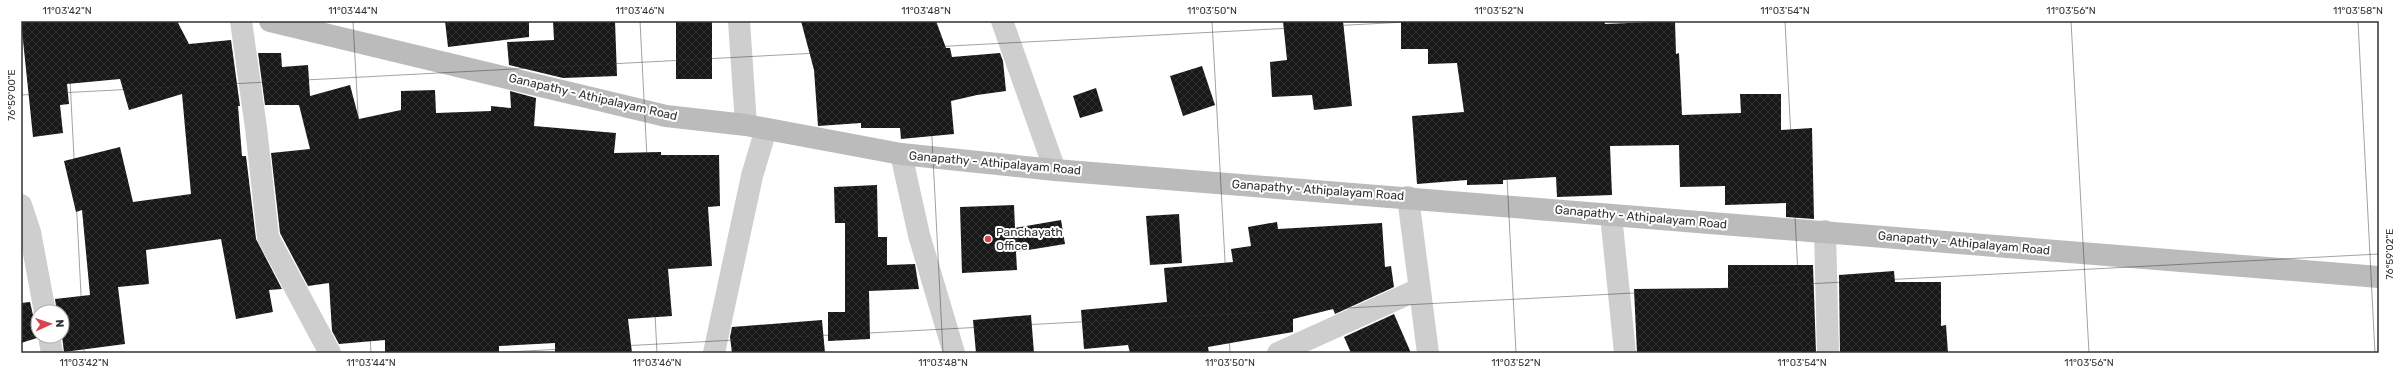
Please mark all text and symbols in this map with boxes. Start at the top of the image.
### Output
text: 11°03'42"N [42,5,92,17]
text: 11°03'44"N [328,5,378,17]
text: 11°03'46"N [615,5,665,17]
text: 11°03'48"N [901,5,951,17]
text: 11°03'50"N [1187,5,1237,17]
text: 11°03'52"N [1474,5,1524,17]
text: 11°03'54"N [1760,5,1810,17]
text: 11°03'56"N [2046,5,2096,17]
text: 11°03'58"N [2333,5,2383,17]
text: 76°59'00"E [6,69,18,121]
street label: Ganapathy - Athipalayam Road [507,71,679,123]
street label: Ganapathy - Athipalayam Road [908,148,1082,178]
street label: Ganapathy - Athipalayam Road [1231,177,1405,203]
street label: Ganapathy - Athipalayam Road [1554,202,1728,232]
place label: Panchayath Office [996,225,1063,253]
street label: Ganapathy - Athipalayam Road [1877,228,2051,258]
text: 76°59'02"E [2384,229,2396,279]
marker: Panchayath Office [983,234,993,244]
north arrow [30,304,70,344]
text: N [53,319,66,328]
text: 11°03'42"N [59,357,109,369]
text: 11°03'44"N [346,357,396,369]
text: 11°03'46"N [632,357,682,369]
text: 11°03'48"N [918,357,968,369]
text: 11°03'50"N [1205,357,1255,369]
text: 11°03'52"N [1491,357,1541,369]
text: 11°03'54"N [1777,357,1827,369]
text: 11°03'56"N [2064,357,2114,369]

